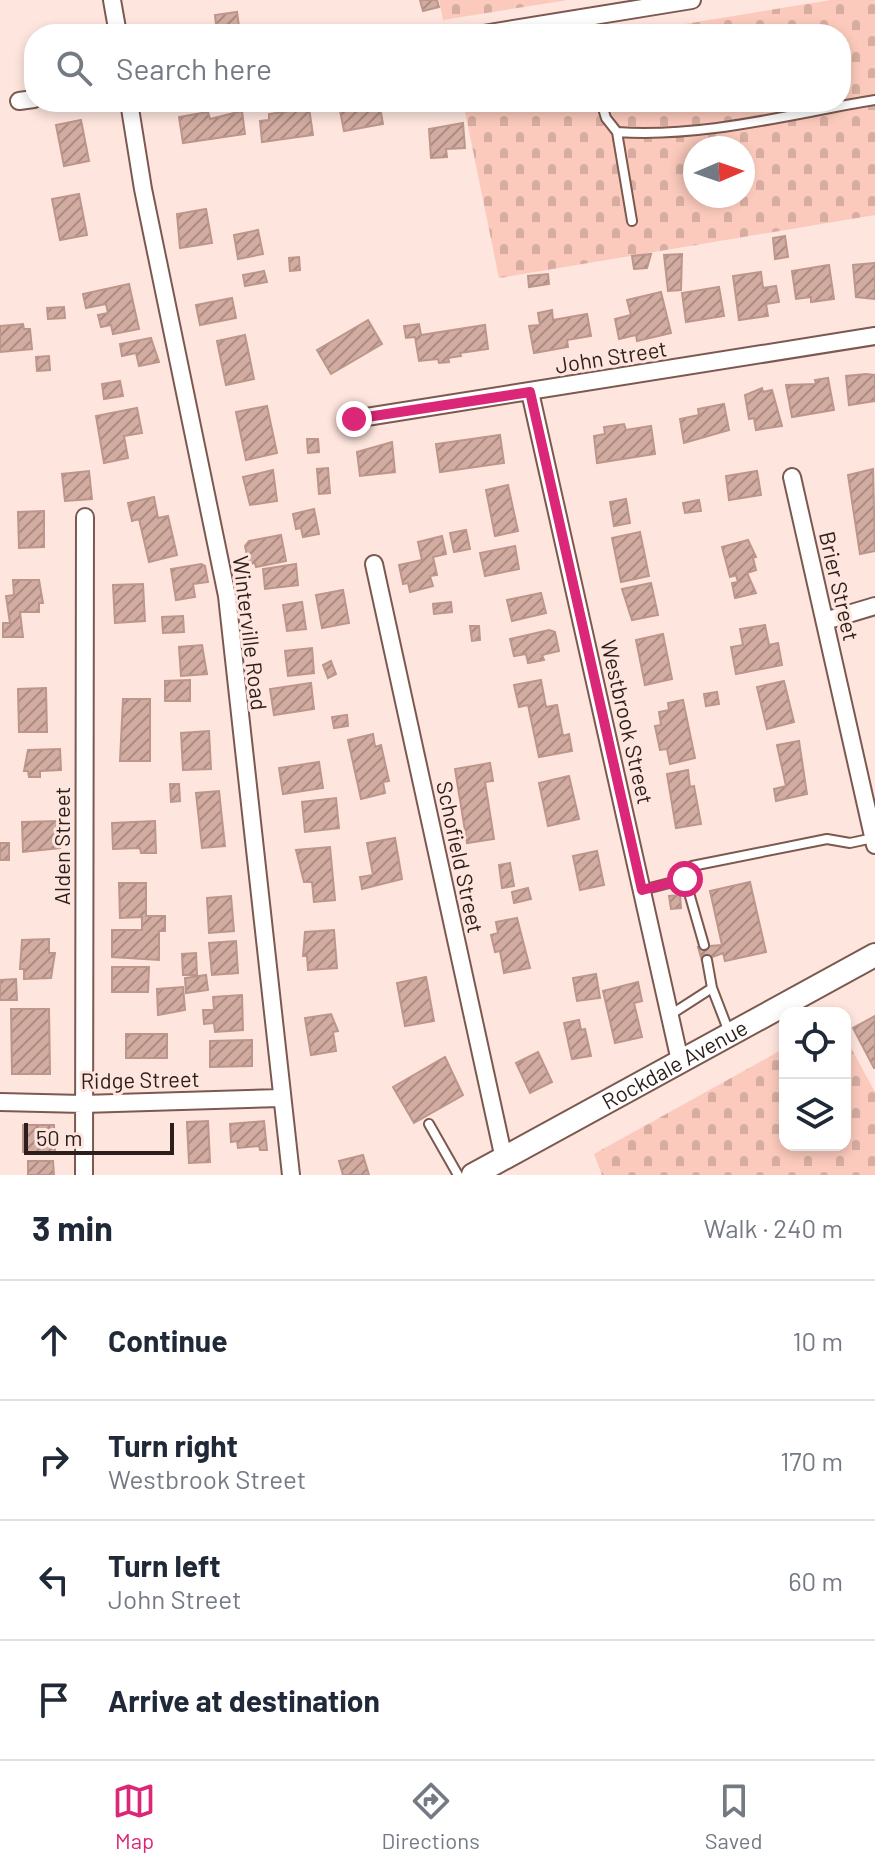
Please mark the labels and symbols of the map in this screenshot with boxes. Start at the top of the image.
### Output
north arrow [683,136,755,208]
street label: John Street [553,334,669,378]
route end [336,401,372,437]
street label: Brier Street [815,528,865,643]
street label: Winterville Road [229,554,273,712]
street label: Westbrook Street [596,637,660,806]
street label: Schofield Street [432,778,490,935]
street label: Alden Street [48,787,74,905]
route start [667,861,703,897]
street label: Rockdale Avenue [597,1013,752,1114]
street label: Ridge Street [80,1065,200,1093]
scale bar [24,1119,174,1155]

